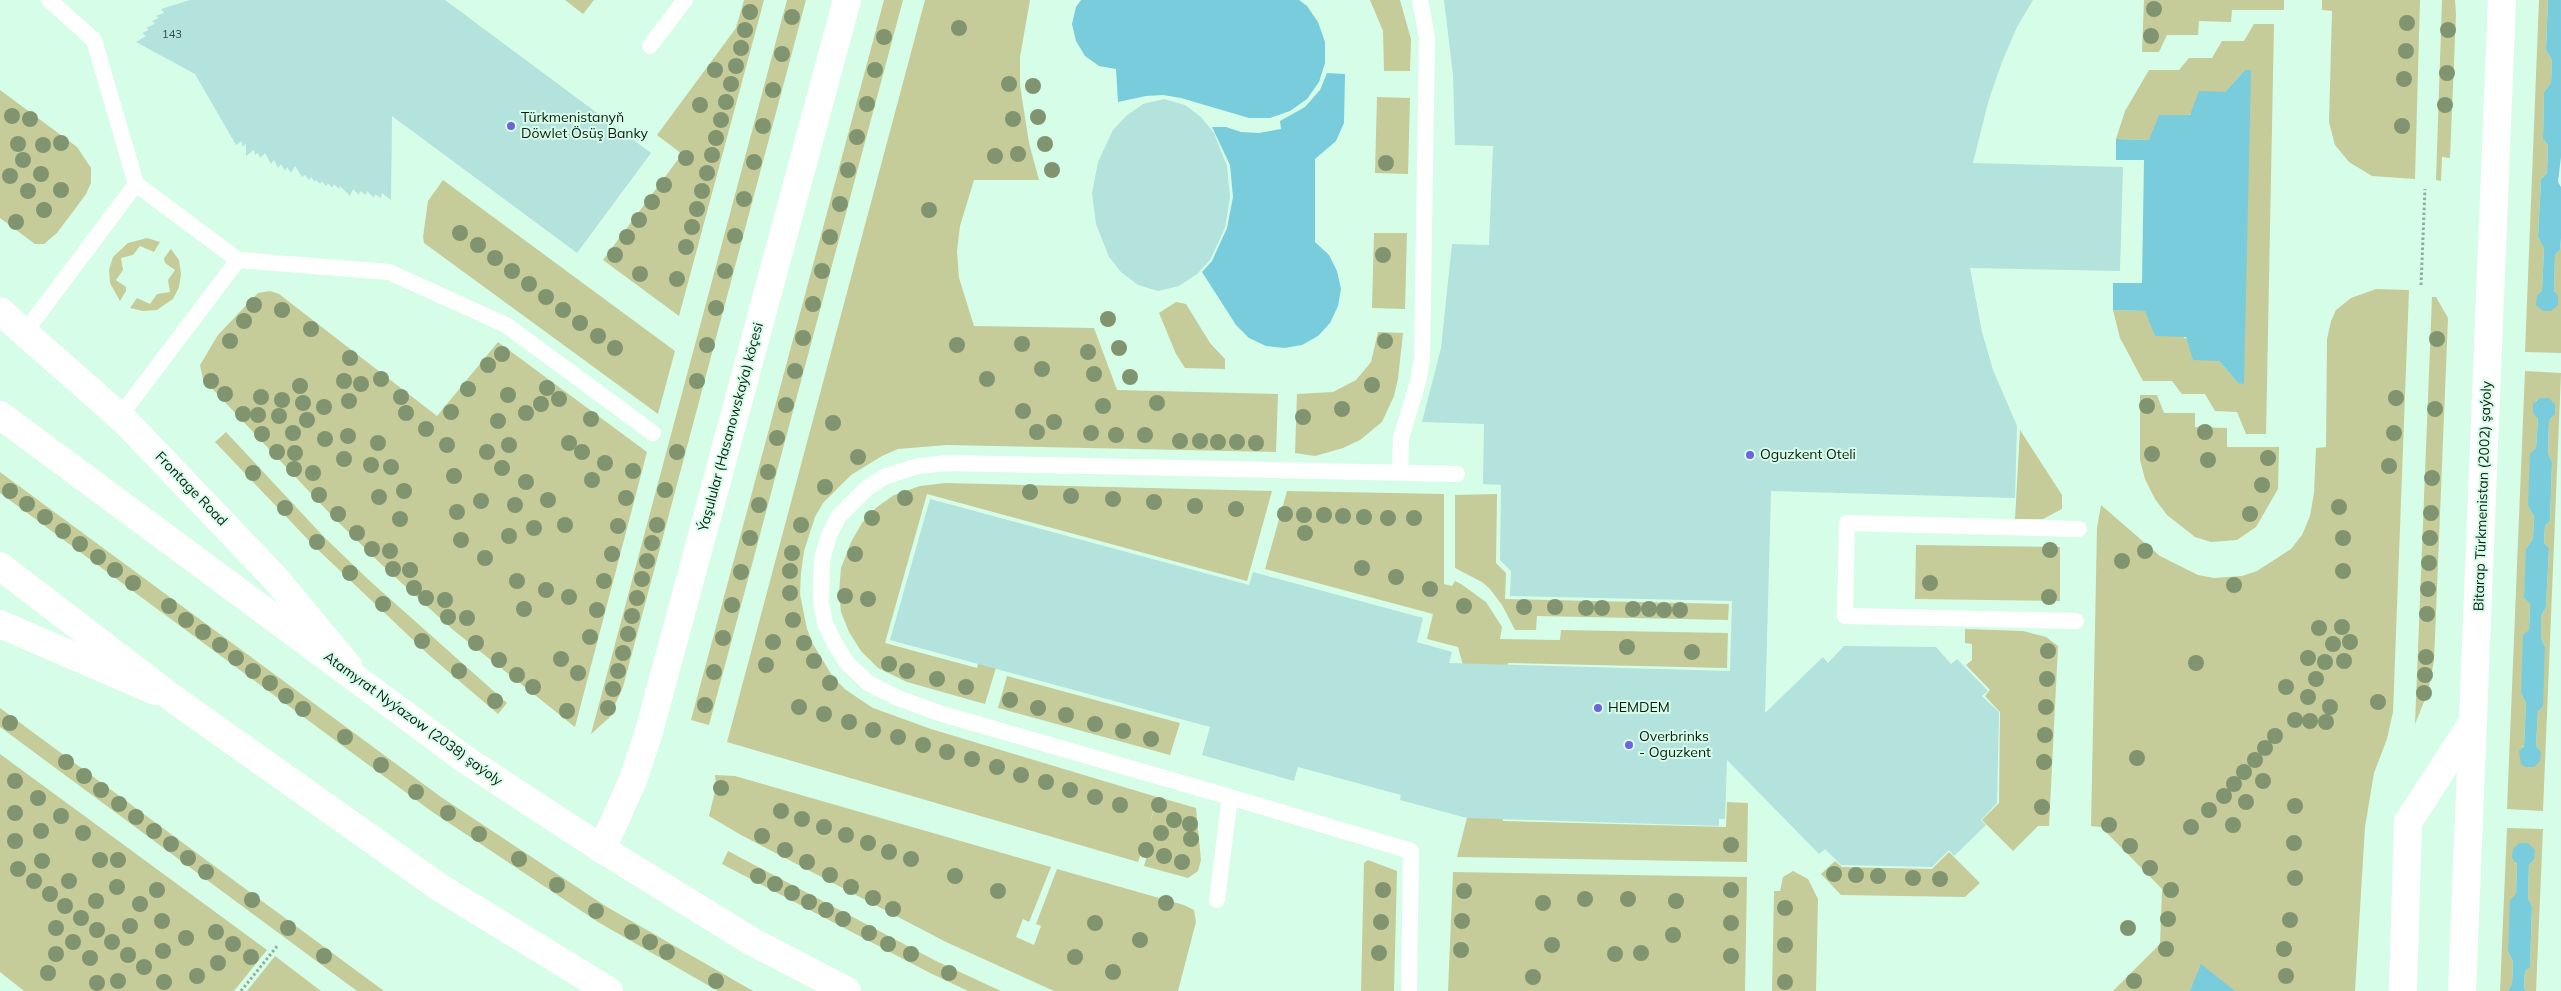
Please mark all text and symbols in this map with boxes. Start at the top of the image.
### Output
house number: 143 [162,28,182,42]
place label: Türkmenistanyň Döwlet Ösüş Banky [521,110,648,142]
marker: Türkmenistanyň Döwlet Ösüş Banky [505,120,517,132]
street label: Ýaşulular (Hasanowskaýa) köçesi [695,321,767,533]
street label: Bitarap Türkmenistan (2002) şaýoly [2471,381,2495,611]
place label: Oguzkent Oteli [1760,447,1856,463]
street label: Frontage Road [152,449,230,529]
marker: Oguzkent Oteli [1744,449,1756,461]
street label: Atamyrat Nyýazow (2038) şaýoly [320,648,506,790]
place label: HEMDEM [1608,700,1670,716]
marker: HEMDEM [1592,702,1604,714]
place label: Overbrinks - Oguzkent [1639,729,1711,762]
marker: Overbrinks - Oguzkent [1623,739,1635,751]

